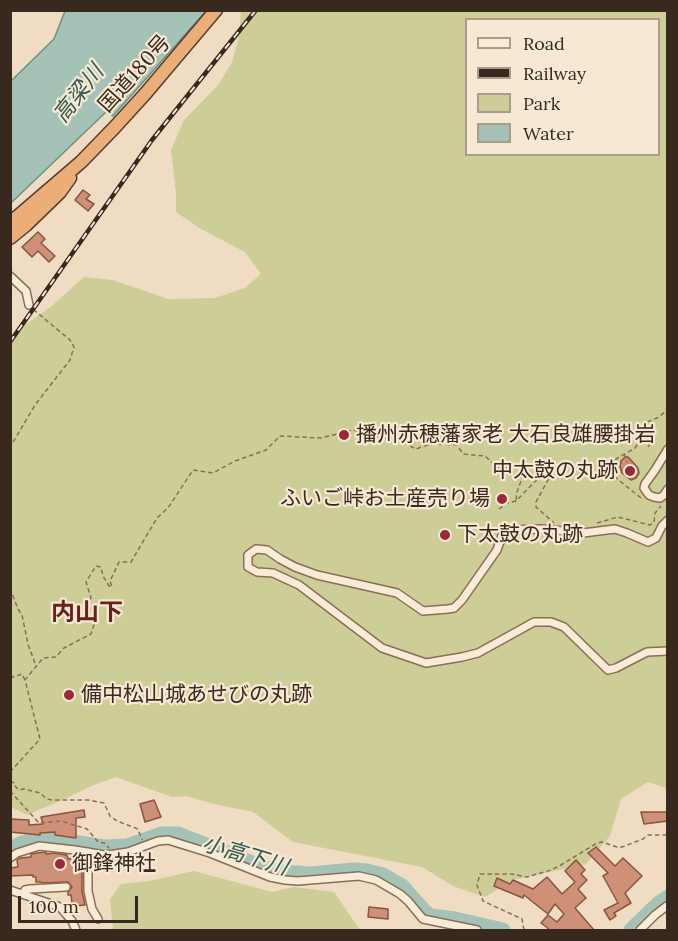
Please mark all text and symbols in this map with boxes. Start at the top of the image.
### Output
legend [465,18,660,156]
street label: 国道180号 [94,30,176,118]
text: Road [523,32,565,55]
water label: 高梁川 [48,60,110,128]
text: Railway [523,62,586,85]
text: Park [523,92,560,115]
text: Water [523,122,574,145]
place label: 播州赤穂藩家老 大石良雄腰掛岩 [356,422,656,448]
marker: 播州赤穂藩家老 大石良雄腰掛岩 [337,428,351,442]
place label: 中太鼓の丸跡 [492,458,618,484]
marker: 中太鼓の丸跡 [623,464,637,478]
place label: ふいご峠お土産売り場 [280,486,490,512]
marker: ふいご峠お土産売り場 [495,492,509,506]
place label: 下太鼓の丸跡 [457,522,583,548]
marker: 下太鼓の丸跡 [438,528,452,542]
district label: 内山下 [51,599,123,627]
place label: 備中松山城あせびの丸跡 [81,682,312,708]
marker: 備中松山城あせびの丸跡 [62,688,76,702]
water label: 小高下川 [199,831,291,881]
place label: 御鋒神社 [72,851,156,877]
marker: 御鋒神社 [53,857,67,871]
scale bar [21,884,141,922]
text: 100 m [29,895,79,918]

